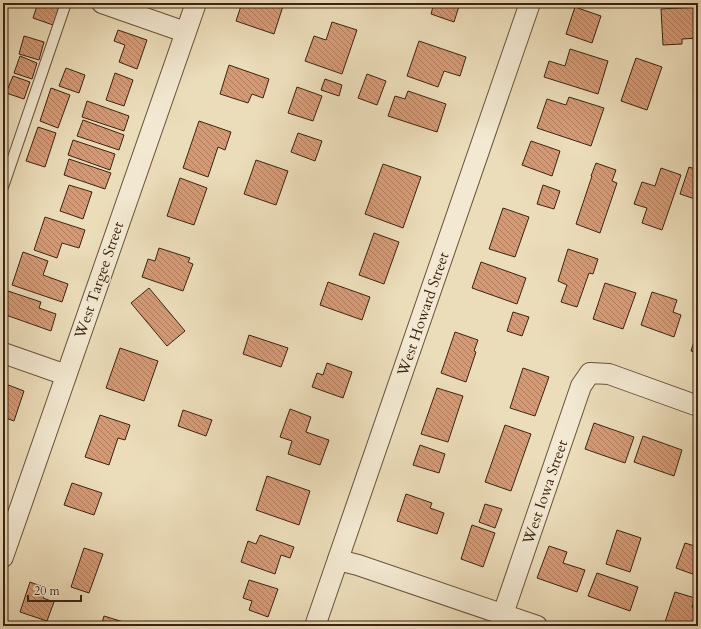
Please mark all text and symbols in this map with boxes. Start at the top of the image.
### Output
street label: West Targee Street [69,219,128,342]
street label: West Howard Street [392,249,454,380]
street label: West Iowa Street [517,437,572,548]
scale bar [28,577,81,603]
text: 20 m [34,583,61,599]

